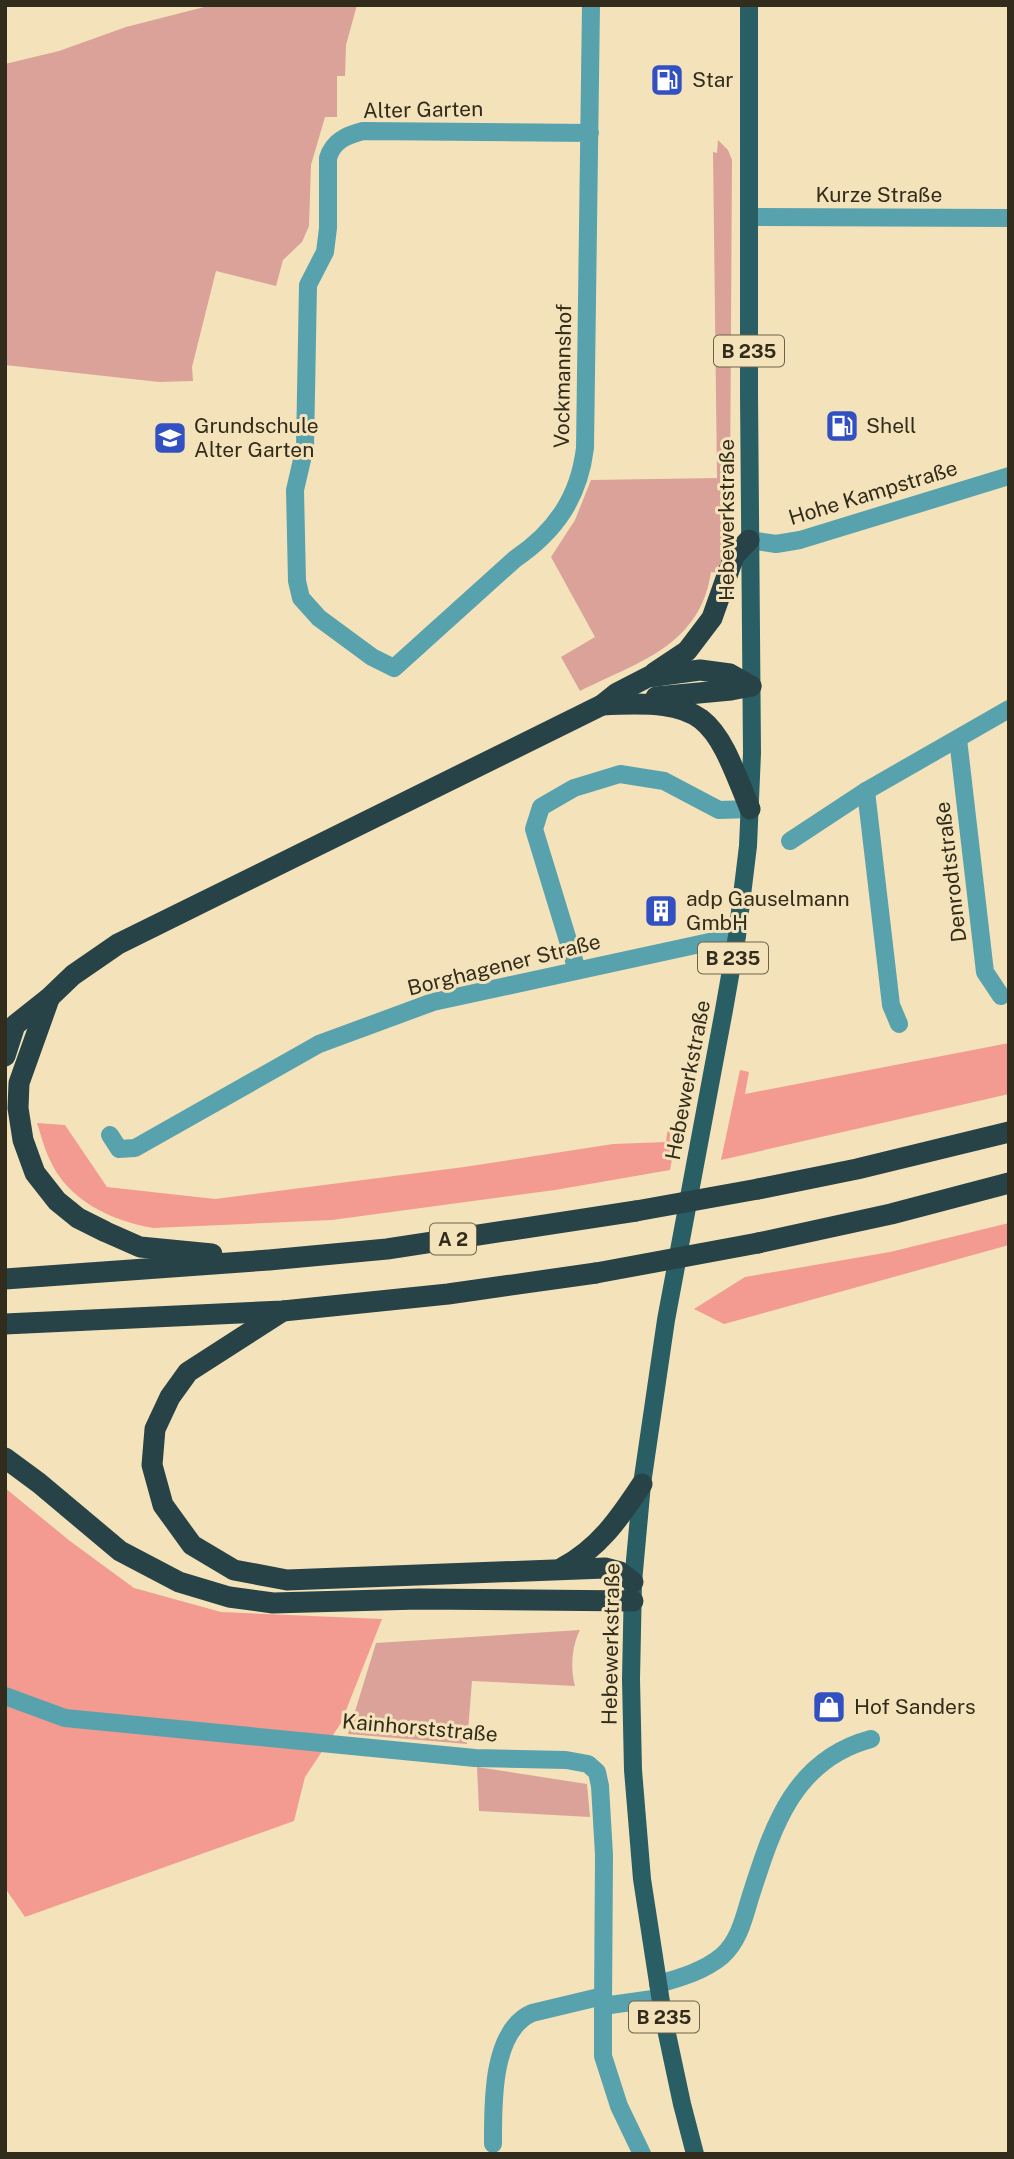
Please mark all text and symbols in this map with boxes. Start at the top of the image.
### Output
fuel station icon: Star [648,61,686,99]
place label: Star [692,67,734,92]
street label: Alter Garten [363,96,483,123]
street label: Kurze Straße [816,182,942,207]
street label: Vockmannshof [549,304,576,448]
road number: B 235 [714,336,784,366]
fuel station icon: Shell [823,407,861,445]
place label: Grundschule Alter Garten [194,413,319,462]
place label: Shell [866,413,916,438]
school or university icon: Grundschule Alter Garten [151,419,189,457]
street label: Hebewerkstraße [714,439,739,601]
street label: Hohe Kampstraße [785,455,960,530]
street label: Denrodtstraße [929,800,972,944]
place label: adp Gauselmann GmbH [686,886,850,935]
building icon: adp Gauselmann GmbH [642,892,680,930]
street label: Borghagener Straße [405,928,603,1001]
road number: B 235 [698,942,768,974]
street label: Hebewerkstraße [660,998,715,1162]
road number: A 2 [430,1224,476,1254]
street label: Hebewerkstraße [597,1563,624,1725]
shop icon: Hof Sanders [810,1688,848,1726]
place label: Hof Sanders [854,1694,976,1719]
street label: Kainhorststraße [341,1708,499,1747]
road number: B 235 [629,2002,699,2033]

